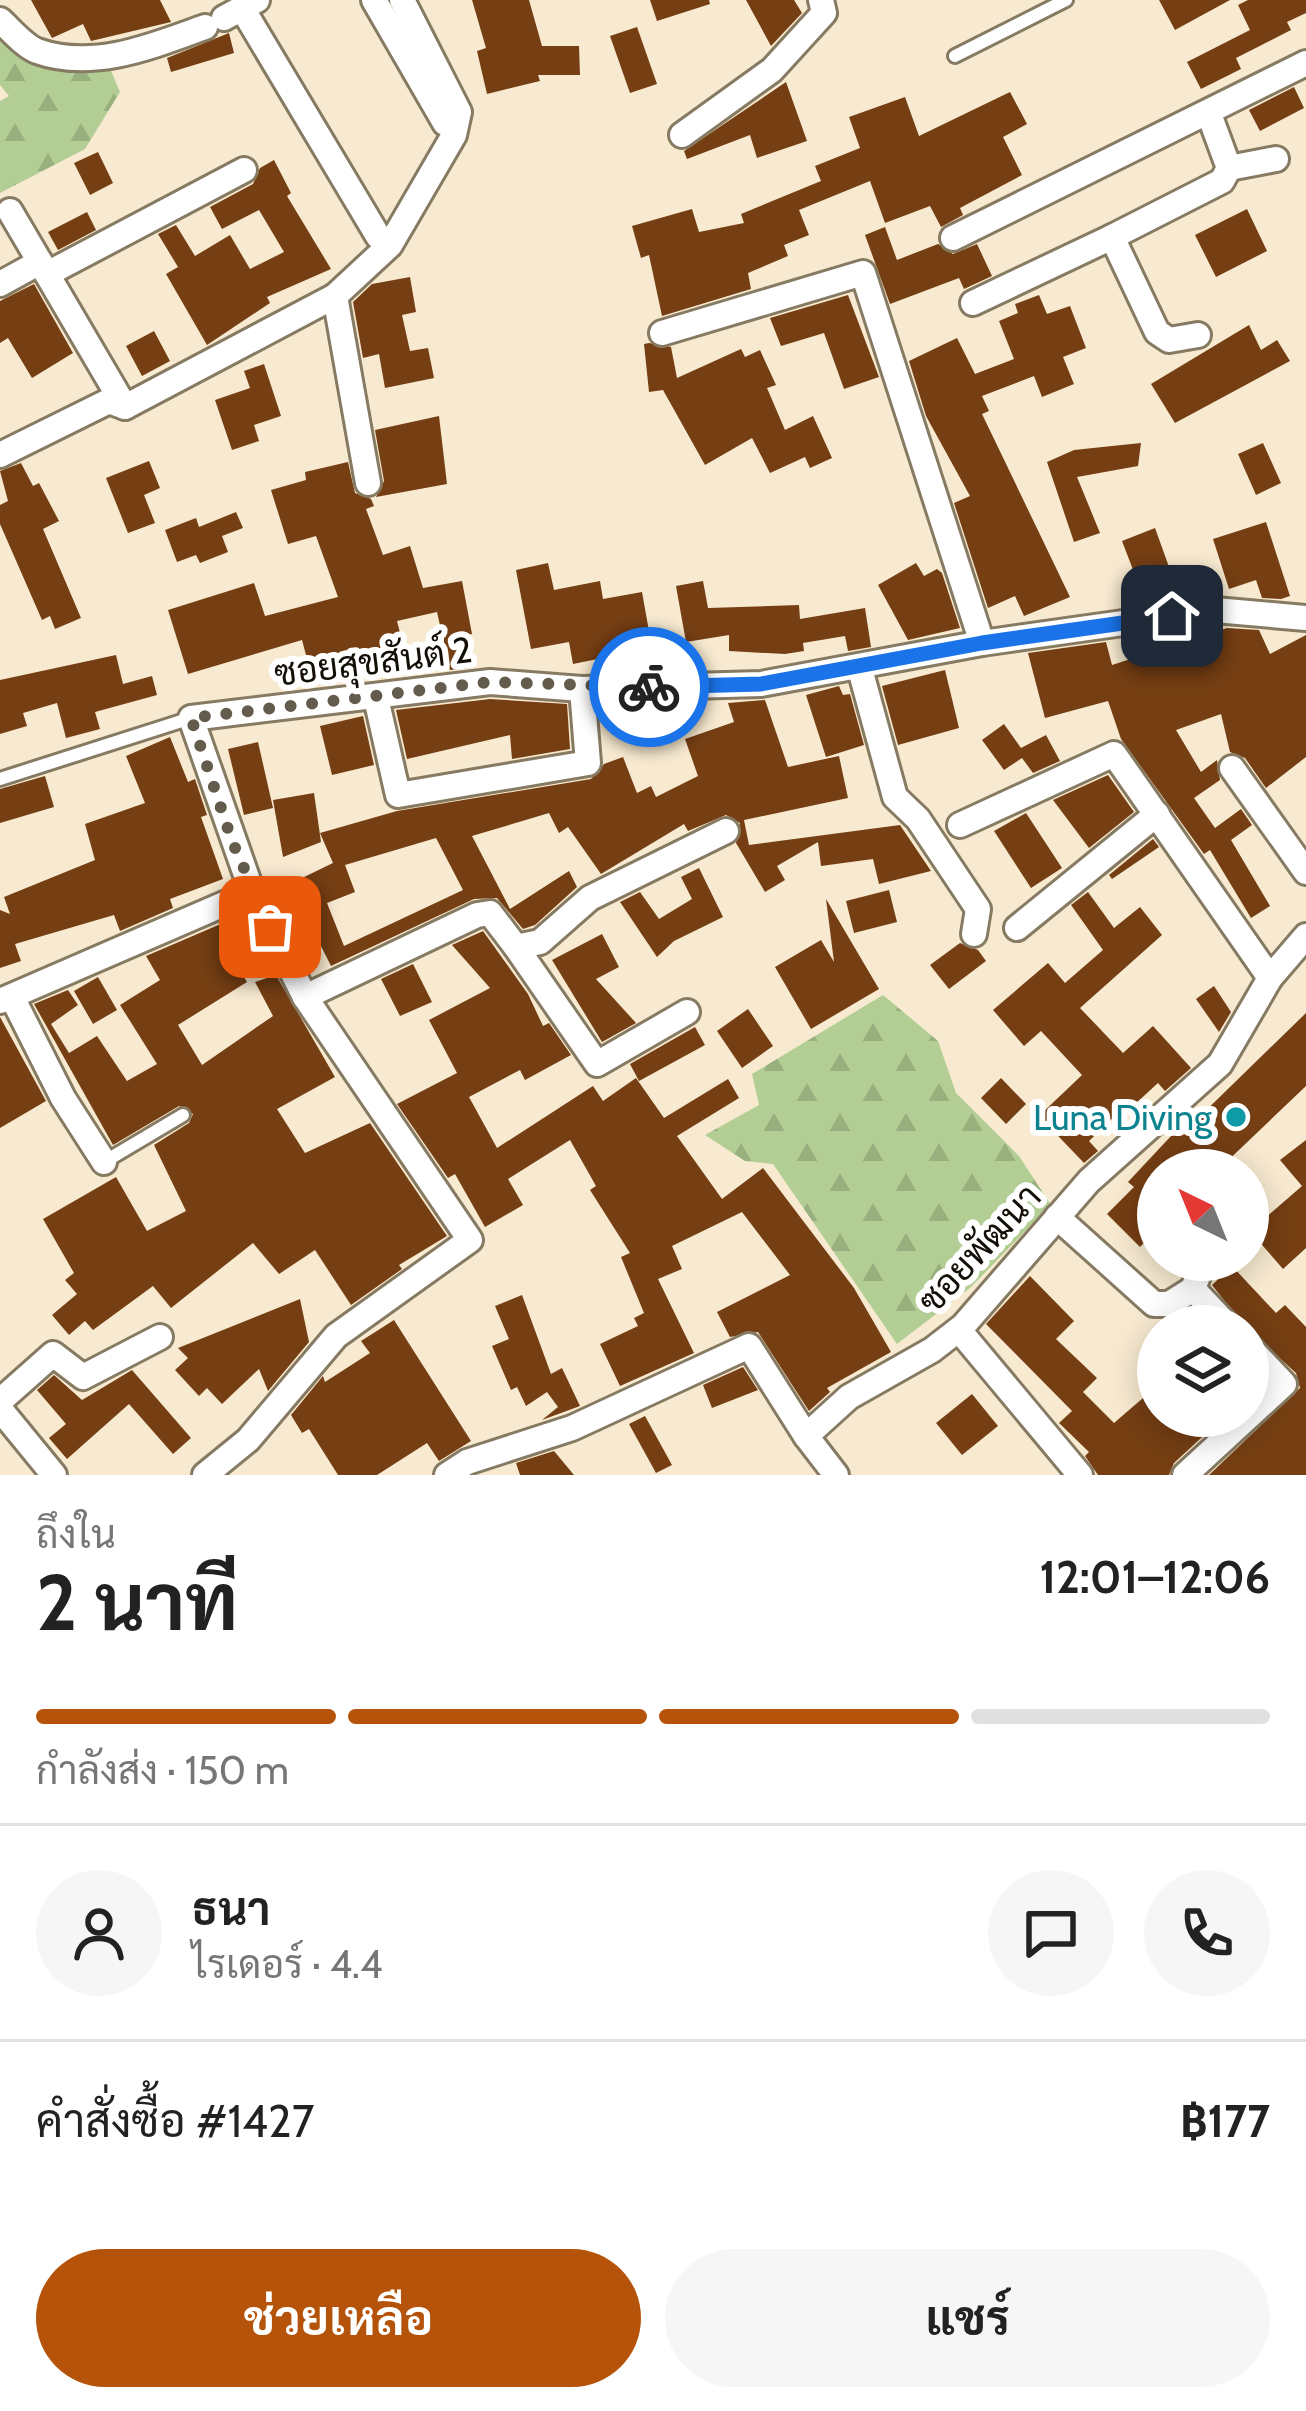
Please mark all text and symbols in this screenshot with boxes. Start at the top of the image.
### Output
pin [1121,565,1223,667]
icon: home [1139,583,1205,649]
street label: ซอยสุขสันต์ 2 [272,627,475,698]
courier [589,627,709,747]
icon: bike [616,654,682,720]
pin [219,876,321,978]
icon: bag [237,894,303,960]
place label: Luna Diving [1033,1095,1213,1139]
marker: Luna Diving [1223,1104,1249,1130]
north arrow [1137,1149,1269,1281]
map controls [1137,1149,1269,1437]
street label: ซอยพัฒนา [908,1174,1050,1322]
button: layers [1137,1305,1269,1437]
text: ถึงใน [36,1510,116,1558]
text: 12:01–12:06 [1039,1550,1270,1604]
text: 2 นาที [36,1555,238,1650]
text: กำลังส่ง · 150 m [36,1746,289,1794]
button: person [36,1870,162,1996]
button: chat [988,1870,1114,1996]
button: phone [1144,1870,1270,1996]
text: ธนา [192,1882,270,1936]
text: ไรเดอร์ · 4.4 [192,1940,382,1988]
text: คำสั่งซื้อ #1427 [36,2094,314,2148]
text: ฿177 [1180,2094,1270,2148]
button: ช่วยเหลือ [36,2249,641,2387]
button: แชร์ [665,2249,1270,2387]

